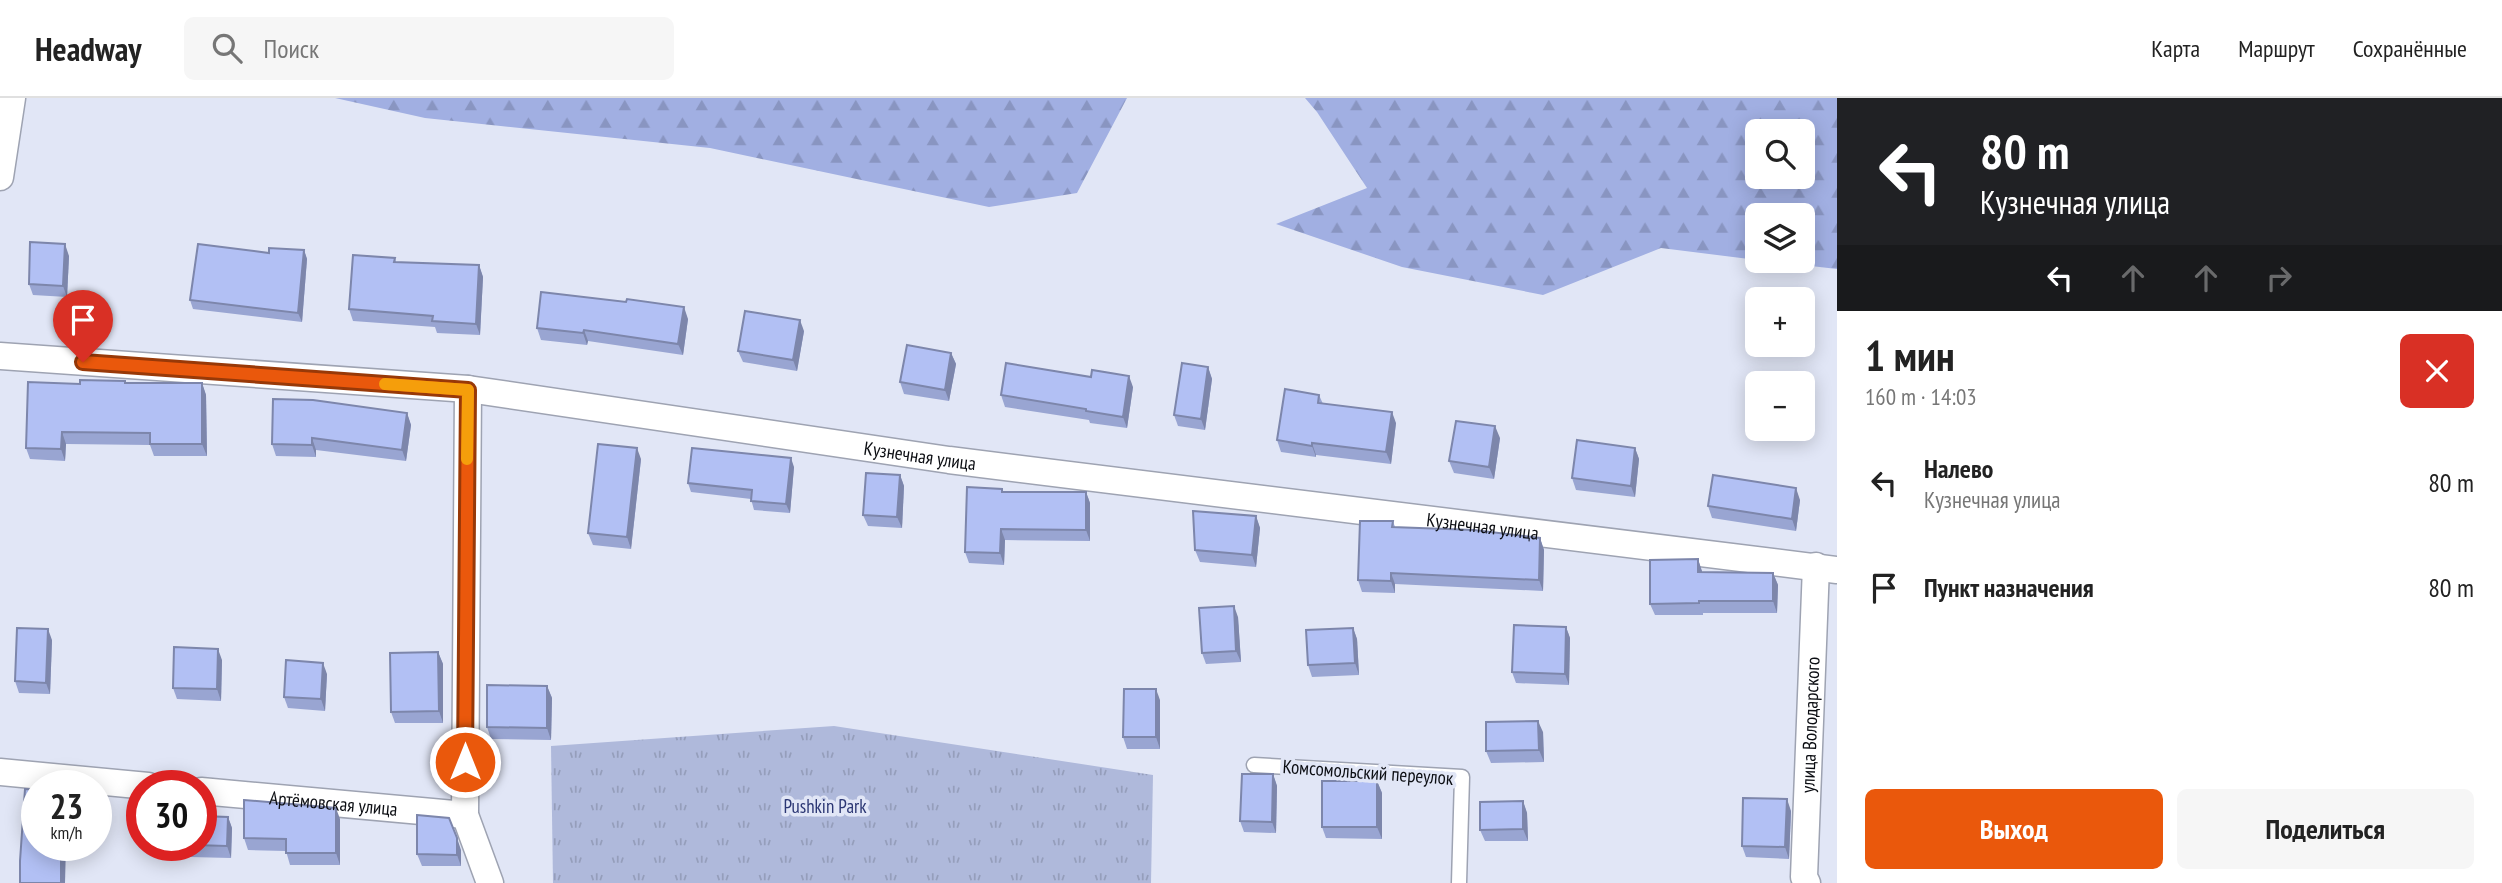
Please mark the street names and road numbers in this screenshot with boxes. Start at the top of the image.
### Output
street label: Кузнечная улица [862,436,977,475]
street label: Кузнечная улица [1425,507,1540,545]
street label: улица Володарского [1795,656,1824,793]
street label: Комсомольский переулок [1282,754,1455,790]
street label: Артёмовская улица [268,785,399,821]

